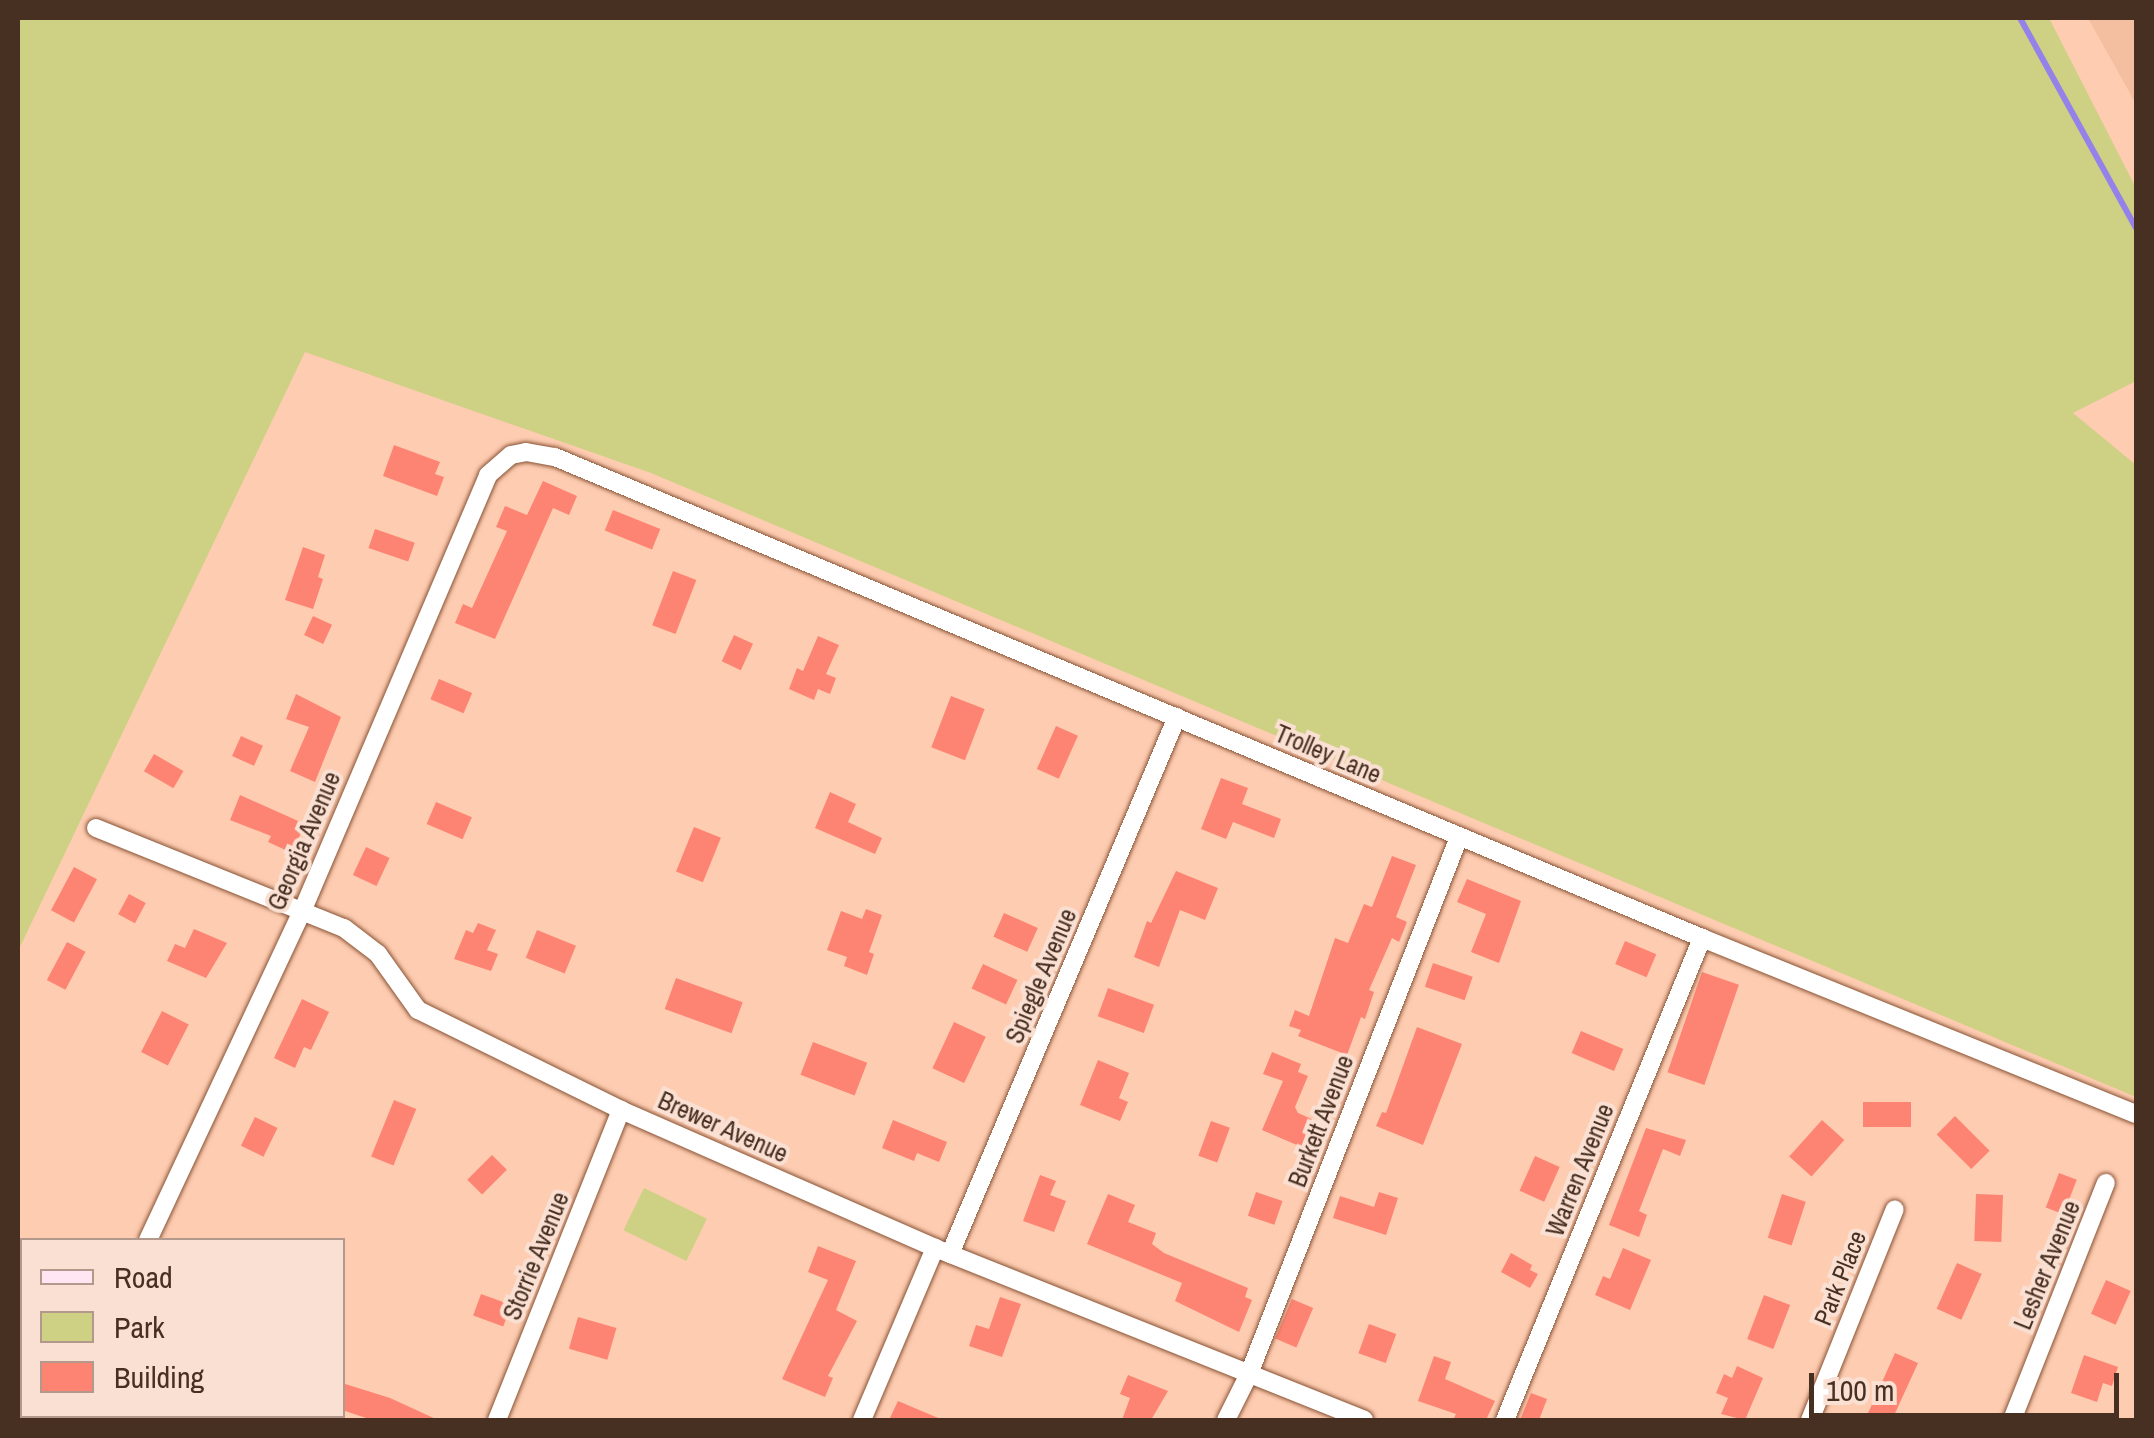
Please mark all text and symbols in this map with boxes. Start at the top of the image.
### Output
street label: Trolley Lane [1271,718,1385,790]
street label: Georgia Avenue [261,767,347,915]
street label: Spiegle Avenue [999,904,1083,1048]
street label: Burkett Avenue [1282,1050,1360,1192]
street label: Brewer Avenue [653,1085,793,1169]
street label: Warren Avenue [1540,1099,1620,1241]
street label: Storrie Avenue [497,1187,575,1325]
street label: Lesher Avenue [2007,1196,2087,1334]
street label: Park Place [1808,1226,1872,1330]
legend [20,1238,345,1418]
text: Road [114,1257,173,1297]
text: Park [114,1307,165,1347]
scale bar [1814,1353,2124,1415]
text: Building [114,1357,204,1397]
text: 100 m [1826,1370,1894,1410]

